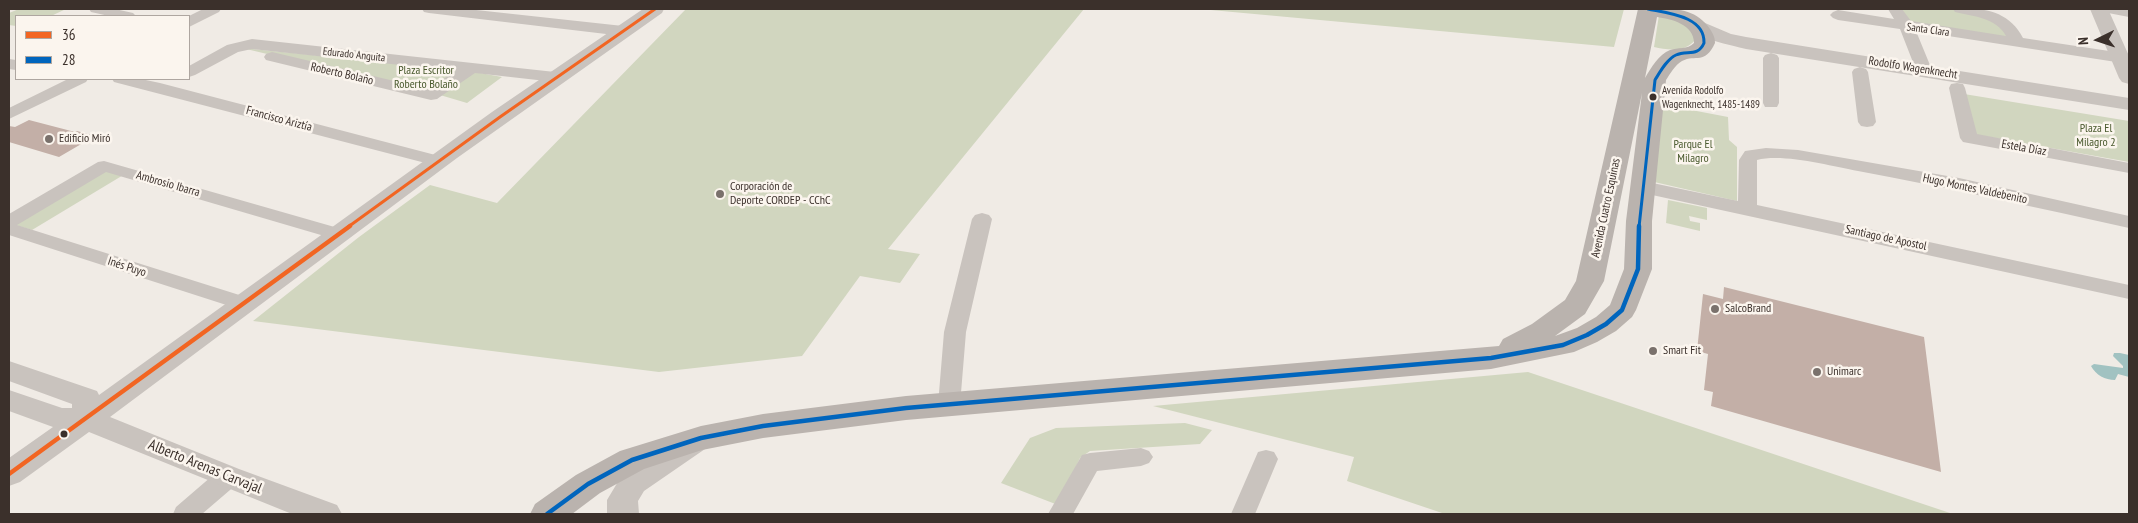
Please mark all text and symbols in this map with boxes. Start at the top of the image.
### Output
legend [15,15,190,80]
north arrow [2073,15,2123,65]
street label: Santa Clara [1906,20,1950,40]
text: 36 [62,25,76,44]
text: N [2074,37,2092,45]
street label: Edurado Anguita [322,45,386,65]
text: 28 [62,50,76,69]
street label: Rodolfo Wagenknecht [1867,54,1959,82]
street label: Roberto Bolaño [309,60,375,88]
park label: Plaza Escritor Roberto Bolaño [394,64,458,92]
place label: Avenida Rodolfo Wagenknecht, 1485-1489 [1662,84,1760,110]
marker: Avenida Rodolfo Wagenknecht, 1485-1489 [1648,92,1658,102]
street label: Francisco Ariztía [244,103,314,135]
park label: Plaza El Milagro 2 [2076,122,2116,150]
place label: Edificio Miró [59,132,111,146]
marker: Edificio Miró [43,133,55,145]
street label: Estela Díaz [2000,137,2048,159]
park label: Parque El Milagro [1673,138,1713,166]
street label: Avenida Cuatro Esquinas [1588,157,1624,259]
street label: Ambrosio Ibarra [134,168,202,200]
street label: Hugo Montes Valdebenito [1921,171,2029,207]
place label: Corporación de Deporte CORDEP - CChC [730,180,830,208]
marker: Corporación de Deporte CORDEP - CChC [714,188,726,200]
street label: Santiago de Apostol [1844,222,1928,254]
street label: Inés Puyo [106,254,148,280]
place label: SalcoBrand [1725,302,1771,316]
marker: SalcoBrand [1709,303,1721,315]
place label: Smart Fit [1663,344,1701,358]
marker: Smart Fit [1647,345,1659,357]
place label: Unimarc [1827,365,1861,379]
marker: Unimarc [1811,366,1823,378]
unlabelled marker [59,429,69,439]
street label: Alberto Arenas Carvajal [146,436,264,498]

